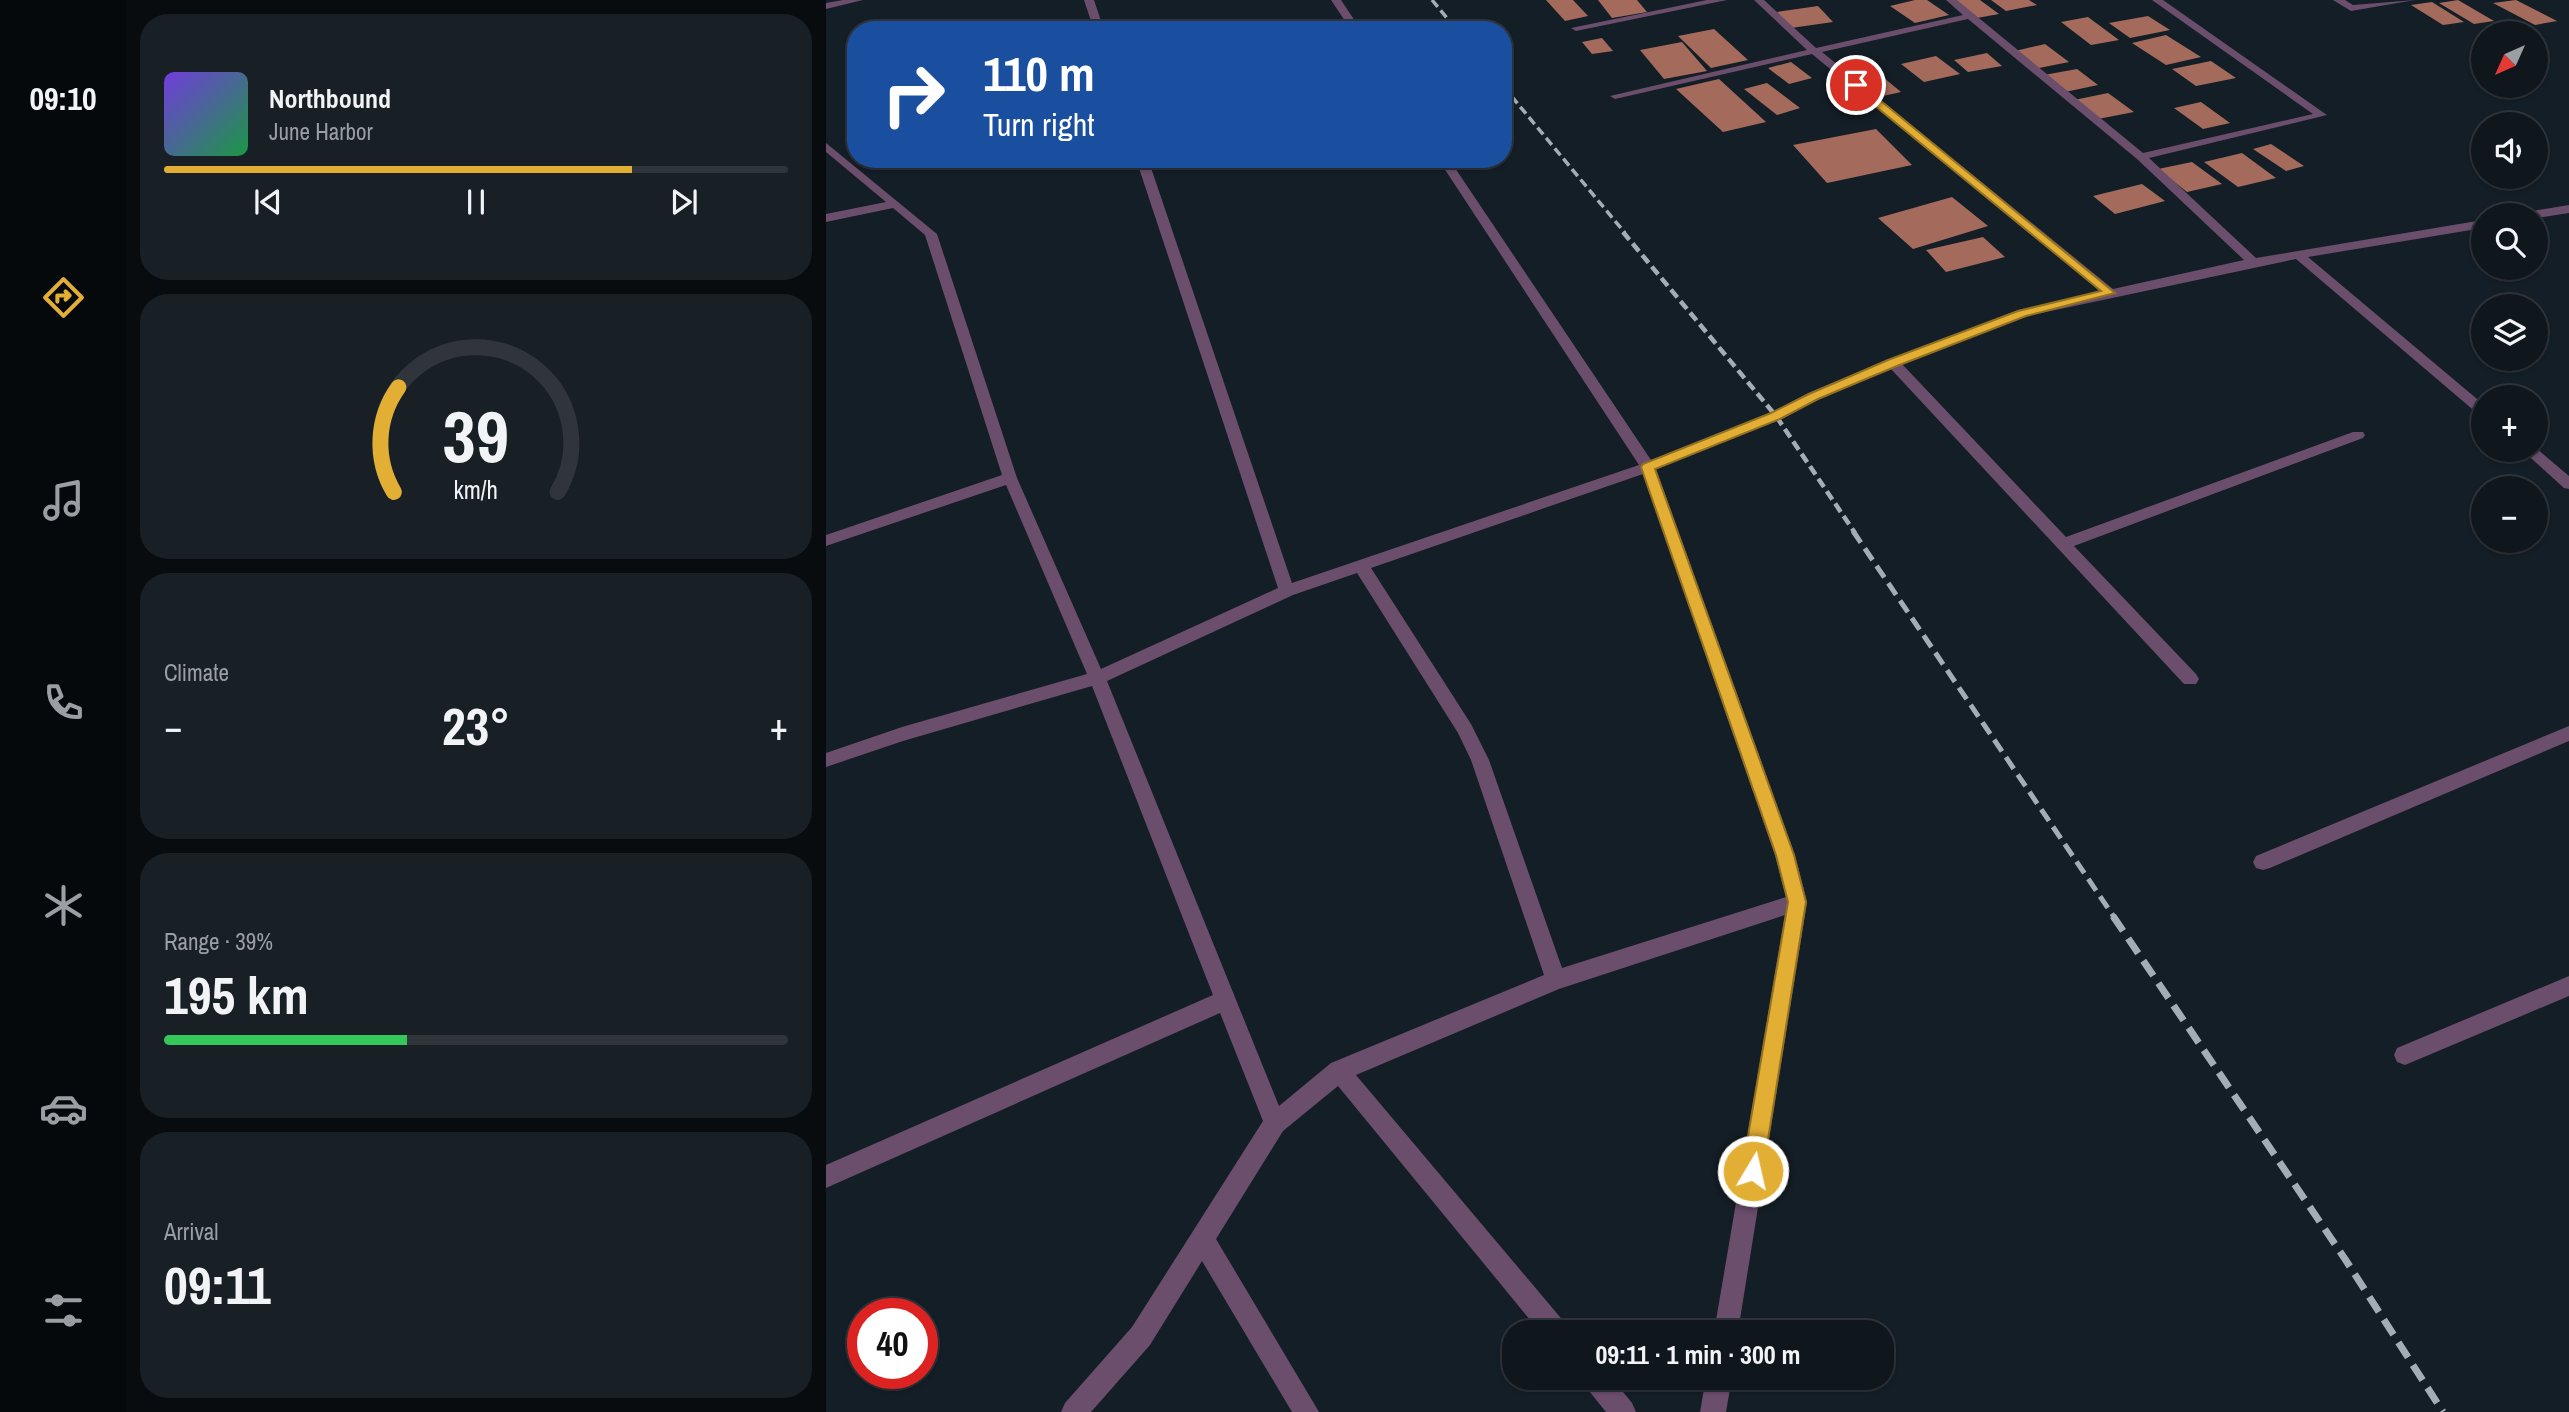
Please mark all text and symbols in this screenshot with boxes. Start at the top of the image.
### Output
north arrow [2471,21,2548,98]
map controls [2471,21,2548,553]
text: 110 m [983,40,1095,106]
icon: right [868,49,959,140]
pin [1826,55,1886,115]
icon: arrive [1837,66,1875,104]
text: 09:10 [29,77,97,120]
text: Northbound [269,81,391,116]
text: Turn right [983,103,1095,146]
button: sound [2471,112,2548,189]
text: June Harbor [269,116,373,147]
icon: previous [249,183,287,221]
icon: pause [457,183,495,221]
icon: next [665,183,703,221]
button: search [2471,203,2548,280]
icon: directions [39,273,88,322]
button: layers [2471,294,2548,371]
button: + [2471,385,2548,462]
text: 39 [443,388,509,486]
text: km/h [454,473,498,507]
icon: music [39,476,88,525]
button: − [2471,476,2548,553]
text: Climate [164,657,229,688]
icon: phone [39,678,88,727]
text: 23° [442,691,510,761]
text: − [164,701,182,752]
text: + [770,701,788,752]
icon: climate [39,881,88,930]
text: Range · 39% [164,926,273,957]
text: 195 km [164,960,309,1030]
icon: car [39,1084,88,1133]
position arrow [1716,1134,1790,1208]
text: Arrival [164,1216,219,1247]
text: 09:11 [164,1250,271,1320]
icon: filters [39,1286,88,1335]
speed limit sign: 40 [847,1298,938,1389]
text: 09:11 · 1 min · 300 m [1595,1337,1801,1372]

